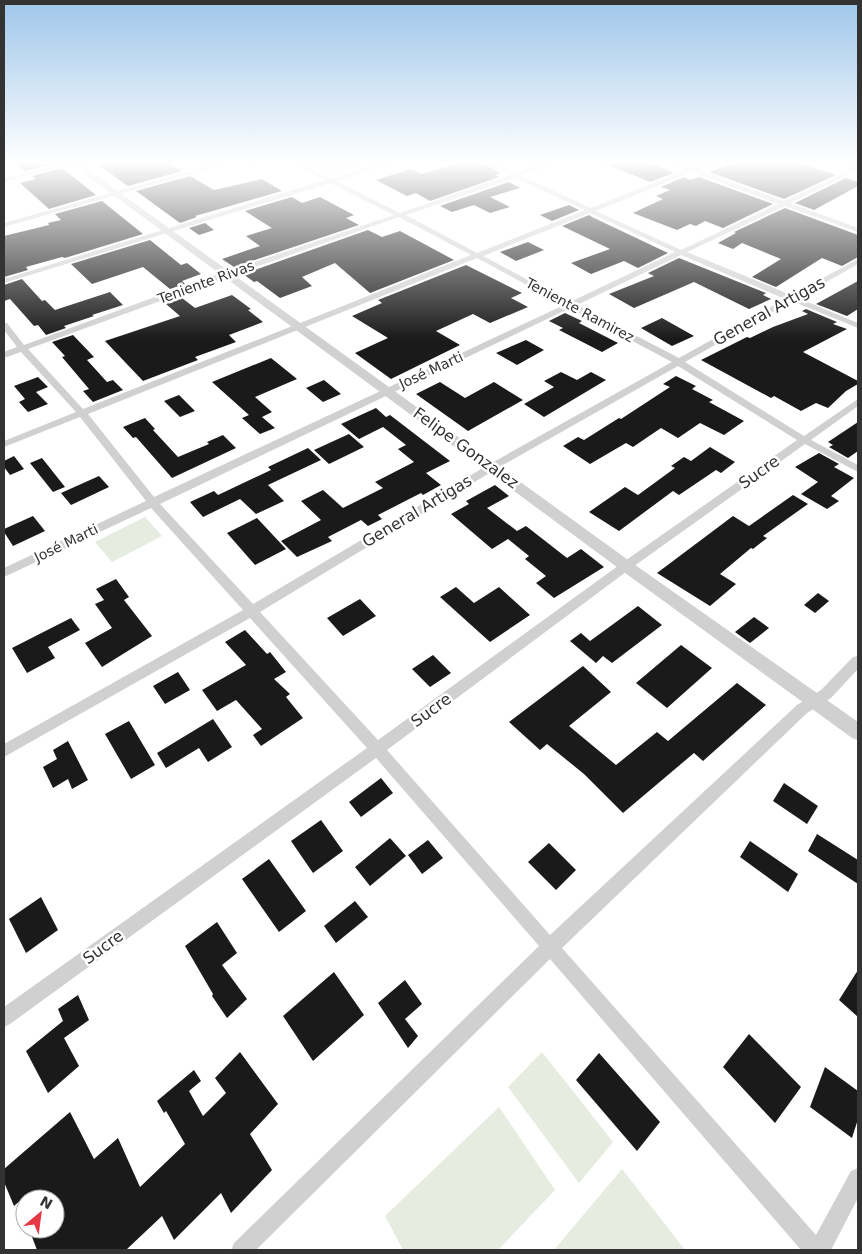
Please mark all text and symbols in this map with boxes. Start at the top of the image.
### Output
street label: Teniente Rivas [155,257,256,307]
street label: General Artigas [710,272,828,350]
street label: Teniente Ramirez [522,274,637,345]
street label: José Marti [396,348,466,392]
street label: Felipe Gonzalez [410,403,522,493]
street label: Sucre [735,451,783,493]
street label: General Artigas [359,471,475,551]
street label: José Marti [31,521,100,566]
street label: Sucre [407,689,455,731]
street label: Sucre [79,926,127,968]
north arrow [15,1189,65,1239]
text: N [37,1193,55,1212]

